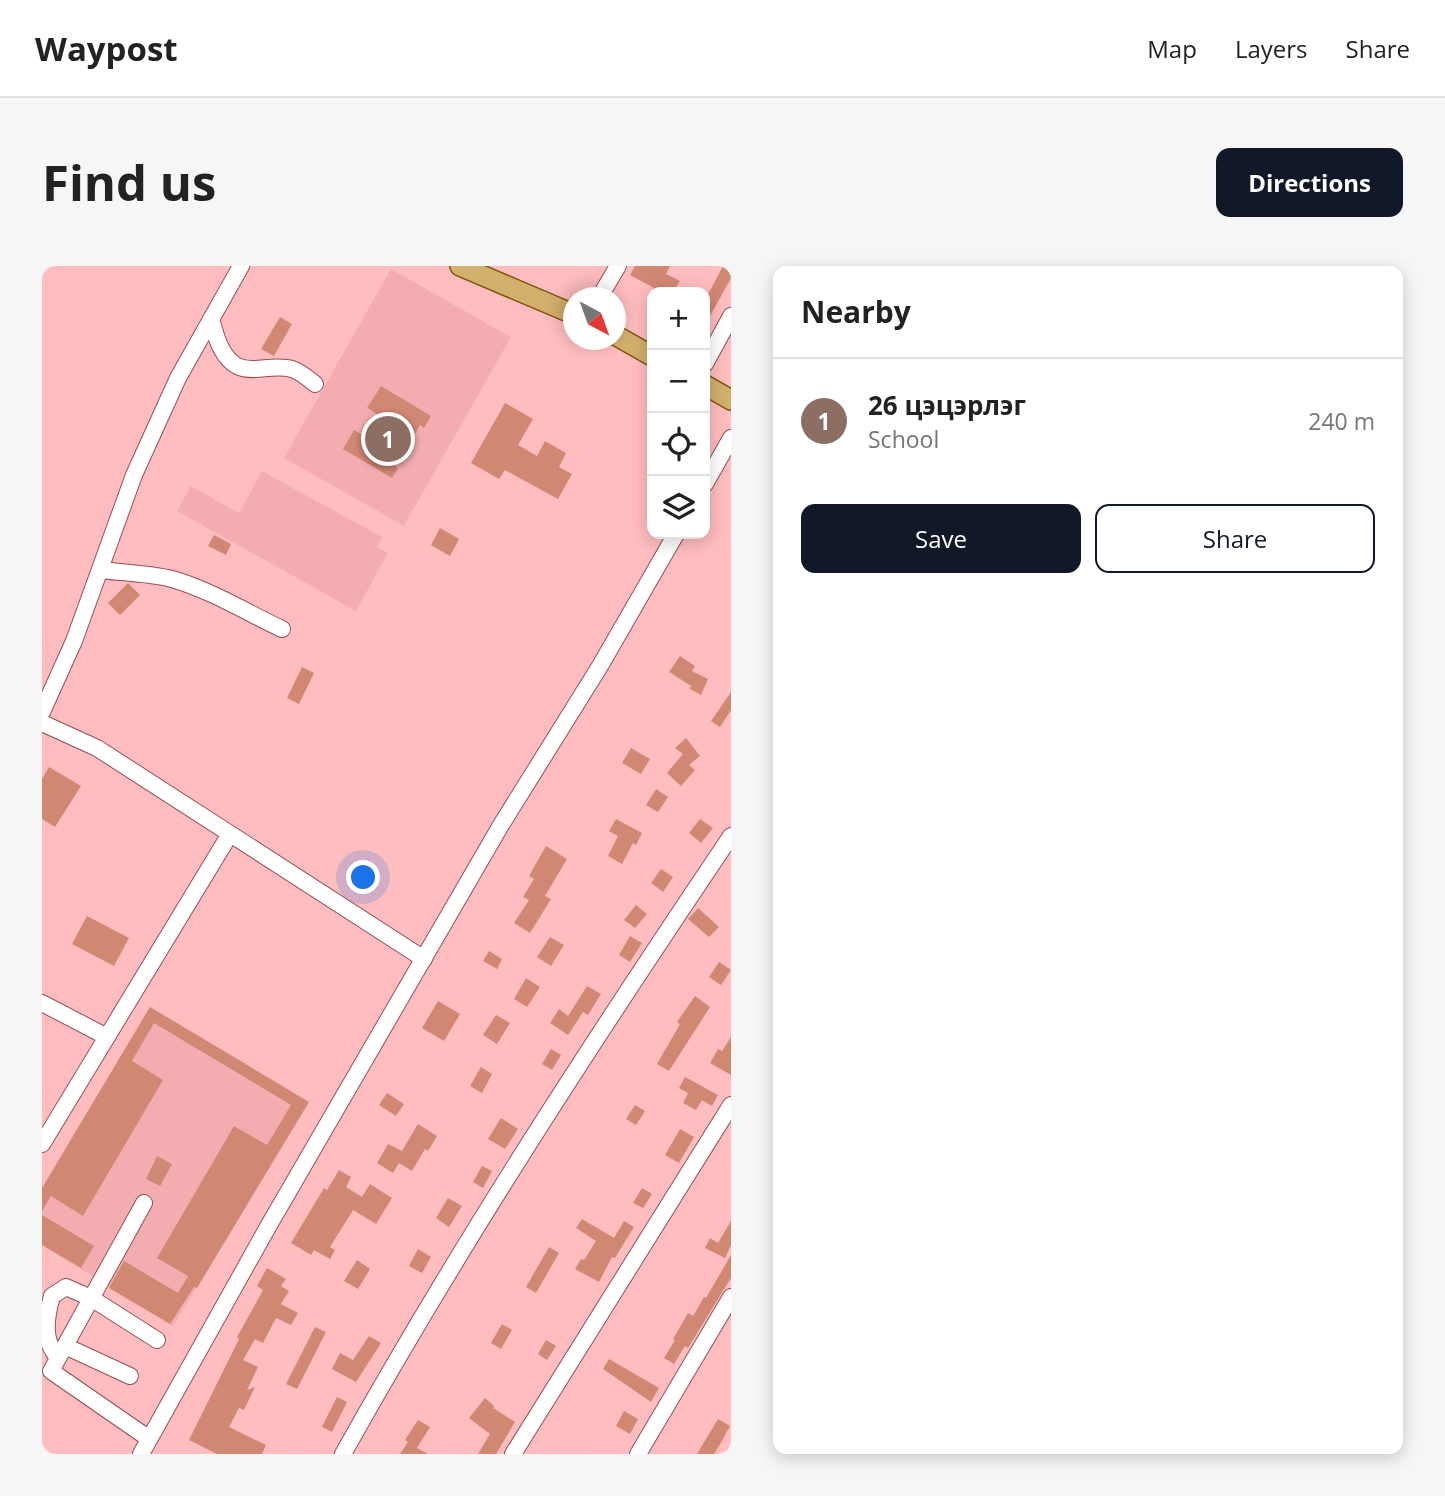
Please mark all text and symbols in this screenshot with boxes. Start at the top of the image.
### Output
text: Waypost [35,26,178,71]
text: Map [1147,32,1197,65]
text: Layers [1235,32,1308,65]
text: Share [1346,32,1410,65]
button: Directions [1216,148,1403,217]
text: Find us [42,149,216,215]
north arrow [563,287,626,350]
map controls [647,287,710,539]
button: + [647,287,710,350]
text: Nearby [801,291,911,332]
button: − [647,350,710,413]
text: 26 цэцэрлэг [868,387,1026,423]
text: 1 [817,405,831,437]
text: 240 m [1308,405,1375,437]
pin: 1 [365,413,411,465]
button: locate [647,413,710,476]
text: School [868,423,939,455]
button: layers [647,476,710,539]
button: Save [801,504,1081,573]
button: Share [1095,504,1375,573]
your location [346,860,380,894]

